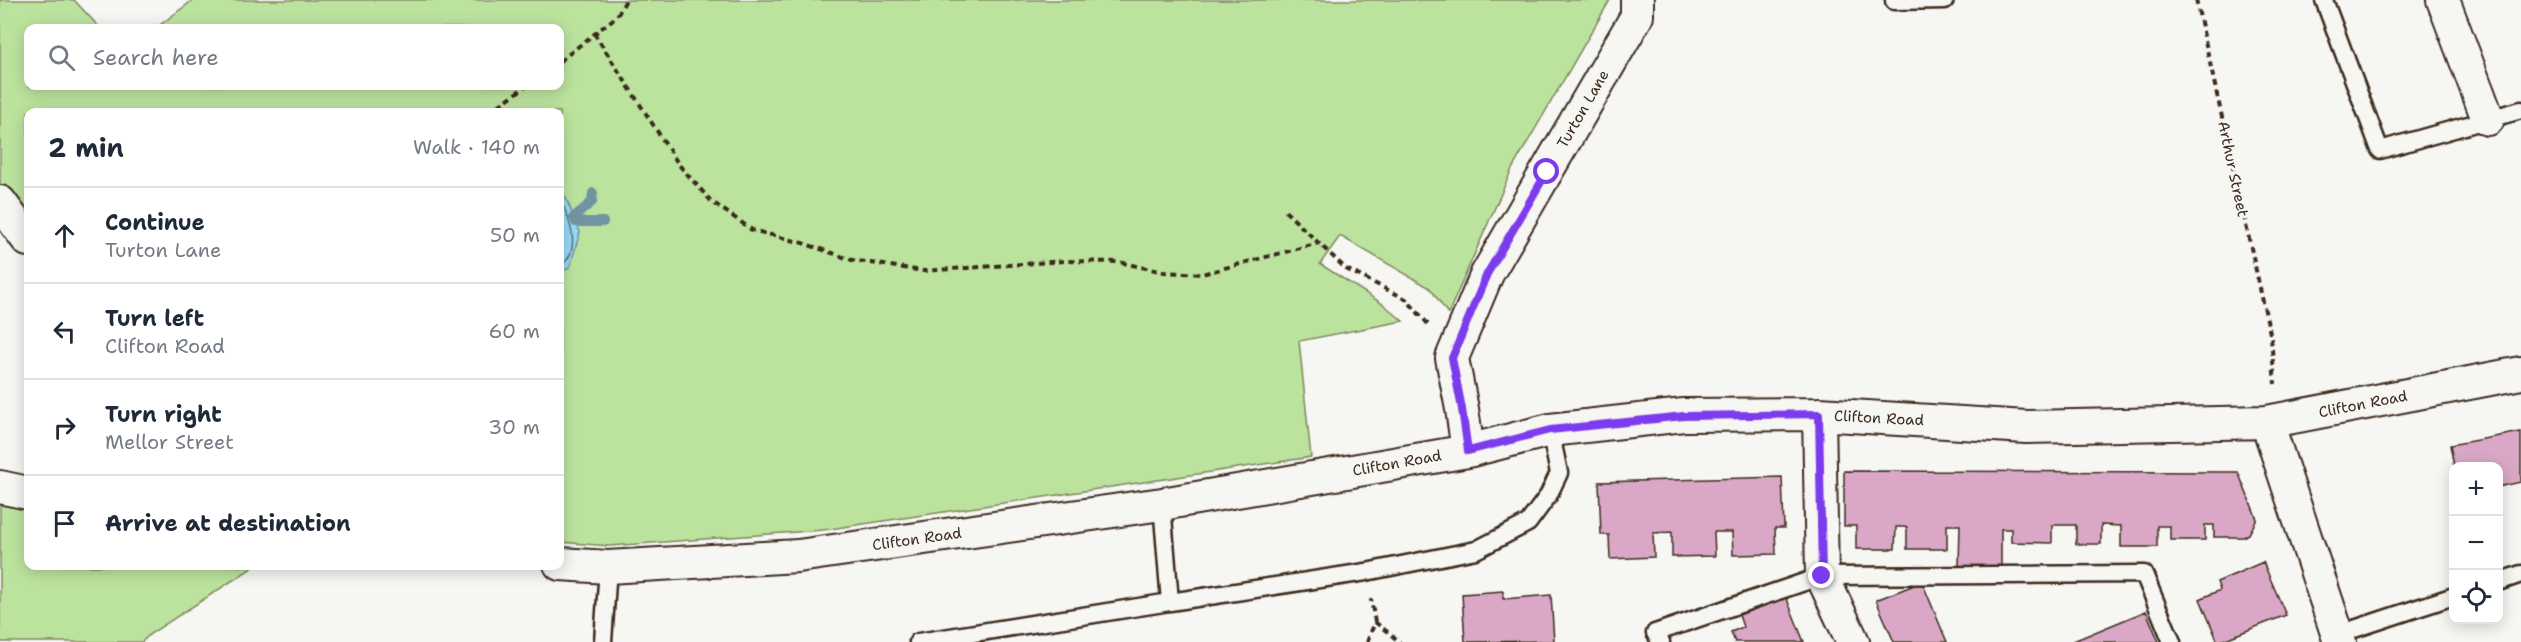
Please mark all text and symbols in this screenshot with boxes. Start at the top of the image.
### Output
search box [24,24,564,90]
icon: search [45,41,78,74]
text: Search here [93,43,219,72]
street label: Turton Lane [1553,66,1613,152]
street label: Arthur Street [2213,119,2253,219]
text: 2 min [48,130,124,165]
text: Walk · 140 m [413,134,540,160]
route start [1533,158,1559,184]
text: Continue [105,208,205,237]
icon: ahead [48,219,81,252]
text: 50 m [490,222,540,248]
text: Turton Lane [105,237,221,263]
text: Turn left [105,304,204,333]
icon: left [48,315,81,348]
text: 60 m [488,318,540,344]
text: Clifton Road [105,333,225,359]
street label: Clifton Road [2317,386,2410,422]
text: Turn right [105,400,222,429]
street label: Clifton Road [1834,406,1925,430]
icon: right [48,411,81,444]
text: 30 m [488,414,540,440]
text: Mellor Street [105,429,234,455]
street label: Clifton Road [1351,445,1444,481]
map controls [2449,462,2503,624]
button: + [2449,462,2503,516]
icon: arrive [48,507,81,540]
text: Arrive at destination [105,509,351,538]
button: − [2449,516,2503,570]
street label: Clifton Road [871,523,963,555]
route end [1808,562,1834,588]
button: locate [2449,570,2503,624]

